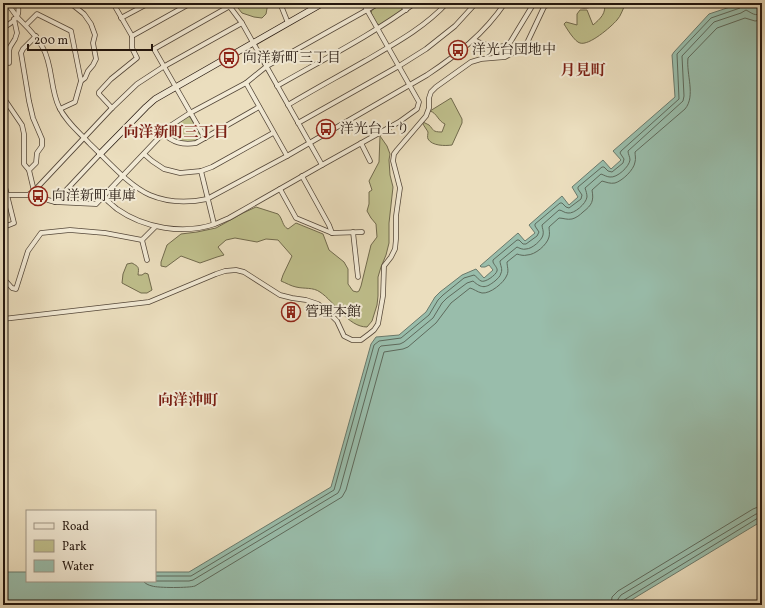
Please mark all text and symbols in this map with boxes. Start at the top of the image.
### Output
scale bar [28,26,152,52]
text: 200 m [34,33,68,49]
bus stop icon: 洋光台団地中 [447,39,469,61]
place label: 洋光台団地中 [472,41,556,60]
bus stop icon: 向洋新町三丁目 [218,47,240,69]
place label: 向洋新町三丁目 [243,49,341,68]
district label: 月見町 [560,61,606,82]
bus stop icon: 洋光台上り [315,118,337,140]
place label: 洋光台上り [340,120,410,139]
district label: 向洋新町三丁目 [123,123,229,144]
bus stop icon: 向洋新町車庫 [27,185,49,207]
place label: 向洋新町車庫 [52,187,136,206]
building icon: 管理本館 [280,301,302,323]
place label: 管理本館 [305,303,361,322]
district label: 向洋沖町 [158,391,218,412]
legend [26,510,156,582]
text: Road [62,519,89,535]
text: Park [62,539,87,555]
text: Water [62,559,94,575]

